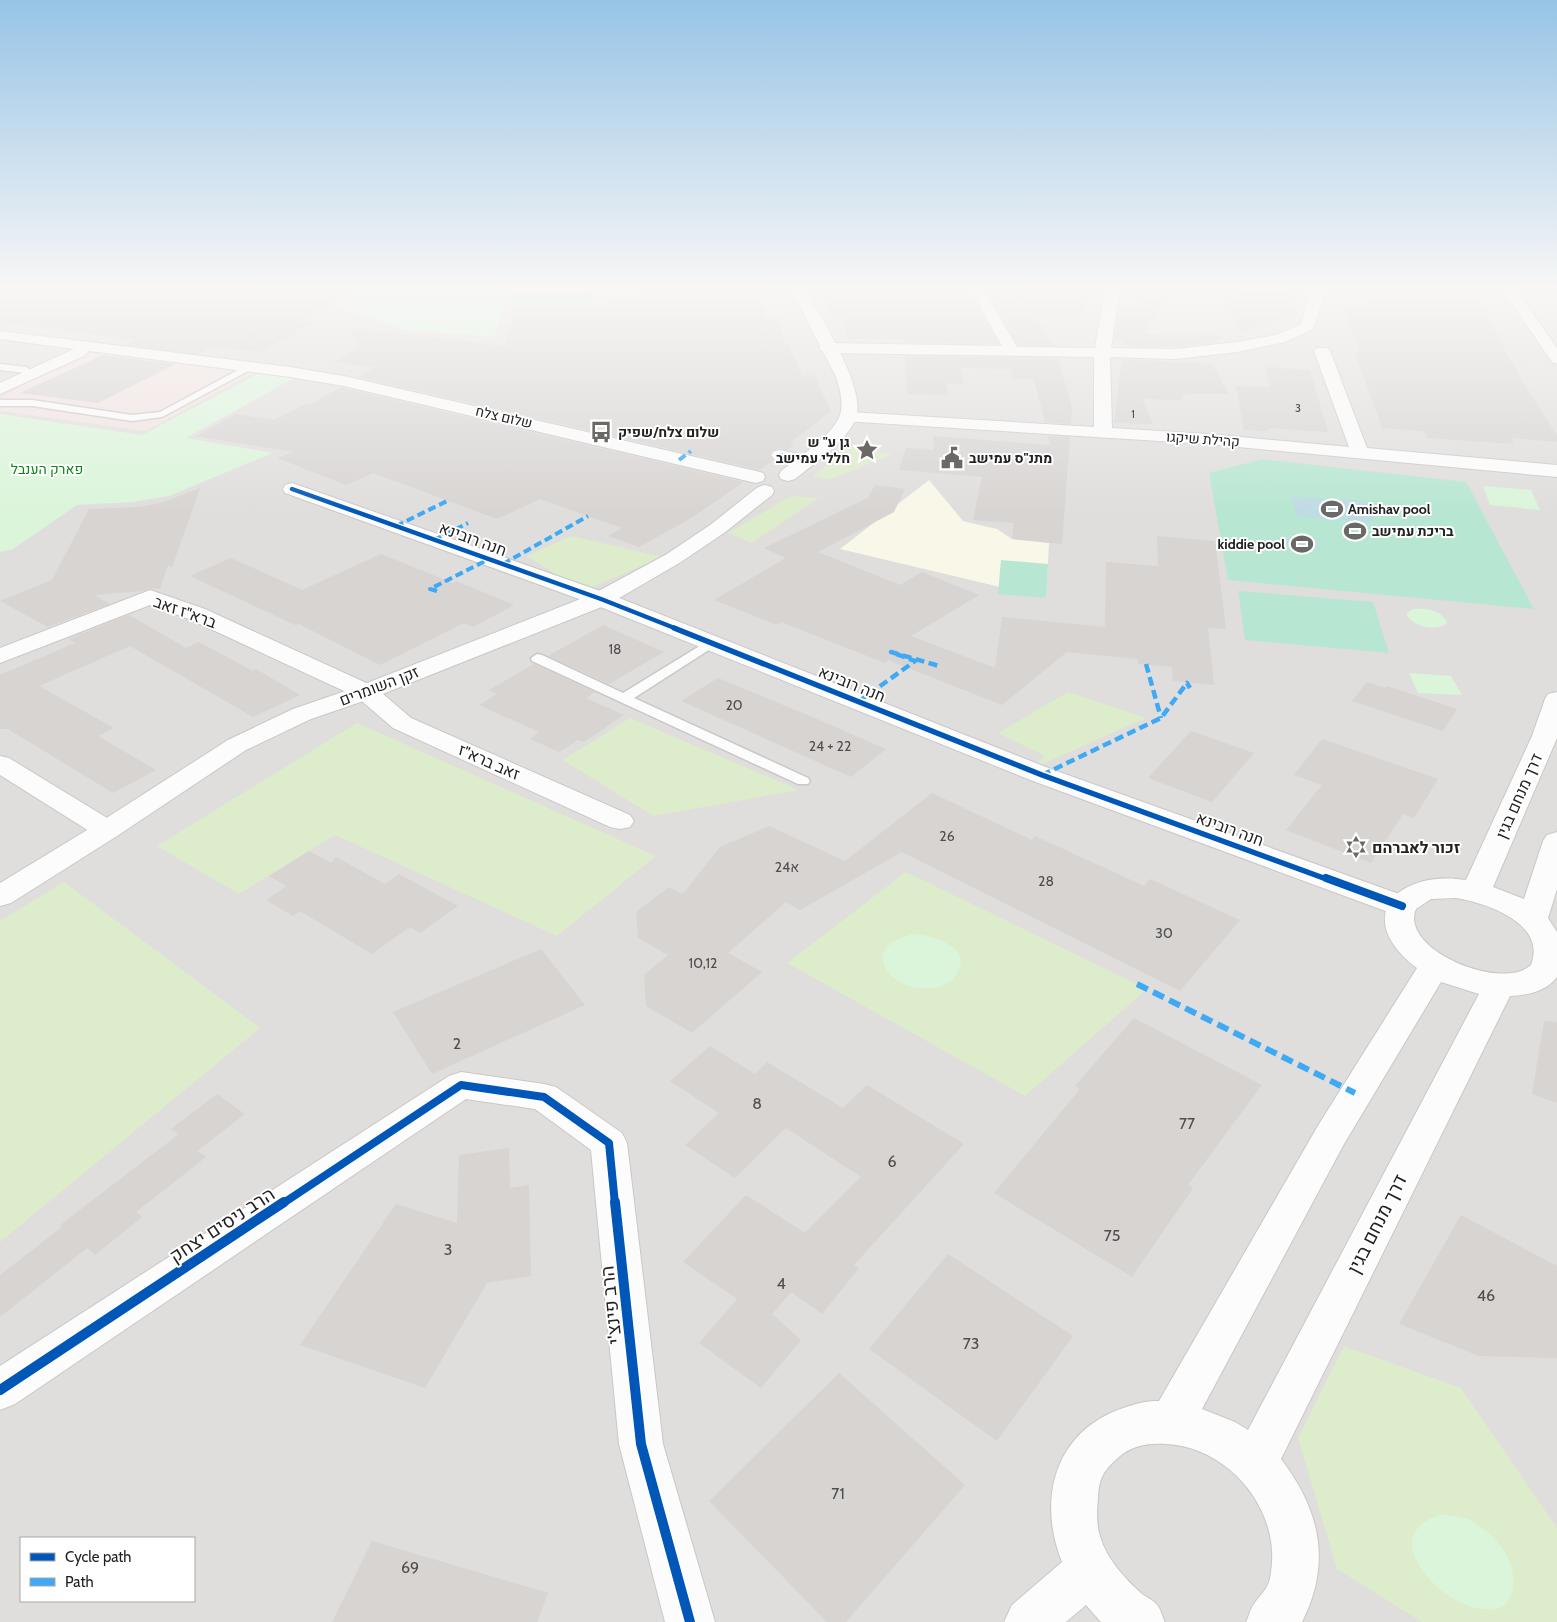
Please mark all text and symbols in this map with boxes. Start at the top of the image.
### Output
house number: 3 [1295,401,1301,415]
street label: שלום צלח [474,402,534,432]
house number: 1 [1131,407,1135,421]
bus stop icon: שלום צלח/שפיק [588,419,614,445]
place label: שלום צלח/שפיק [618,423,719,441]
street label: קהילת שיקגו [1166,427,1240,451]
place label: גן ע" ש חללי עמישב [776,433,850,467]
place icon: גן ע" ש חללי עמישב [854,437,880,463]
public building icon: מתנ"ס עמישב [939,445,965,471]
place label: מתנ"ס עמישב [969,449,1052,467]
park label: פארק הענבל [11,460,83,478]
sports icon: Amishav pool [1319,496,1345,522]
place label: Amishav pool [1348,500,1431,518]
street label: חנה רובינא [437,518,509,560]
sports icon: בריכת עמישב [1342,518,1368,544]
place label: בריכת עמישב [1372,522,1454,540]
sports icon: kiddie pool [1289,531,1315,557]
place label: kiddie pool [1217,535,1285,553]
street label: ברא"ז זאב [151,592,219,632]
house number: 18 [608,640,622,658]
street label: זקן השומרים [337,662,422,710]
street label: חנה רובינא [816,662,888,706]
house number: 20 [725,696,743,714]
house number: 24 + 22 [809,737,851,755]
street label: זאב ברא"ז [455,740,523,784]
street label: דרך מנחם בגין [1492,750,1546,842]
street label: חנה רובינא [1194,808,1266,850]
house number: 26 [939,827,955,845]
synagogue icon: זכור לאברהם [1343,834,1369,860]
place label: זכור לאברהם [1372,838,1460,857]
house number: 24א [775,858,799,876]
house number: 28 [1038,872,1054,890]
house number: 30 [1155,924,1173,942]
house number: 10,12 [689,954,717,972]
house number: 2 [453,1034,461,1053]
house number: 8 [752,1094,762,1113]
house number: 77 [1179,1114,1195,1133]
house number: 6 [887,1152,897,1171]
street label: דרך מנחם בגין [1342,1170,1412,1277]
street label: הרב ניסים יצחק [165,1182,279,1268]
house number: 75 [1104,1226,1120,1245]
house number: 3 [444,1240,452,1259]
street label: הרב פינצ'י [595,1265,627,1345]
house number: 4 [776,1274,786,1293]
house number: 46 [1477,1286,1495,1305]
house number: 73 [963,1334,979,1353]
house number: 71 [831,1484,845,1503]
legend [20,1537,195,1602]
text: Cycle path [65,1548,131,1566]
house number: 69 [401,1558,419,1577]
text: Path [65,1573,94,1591]

